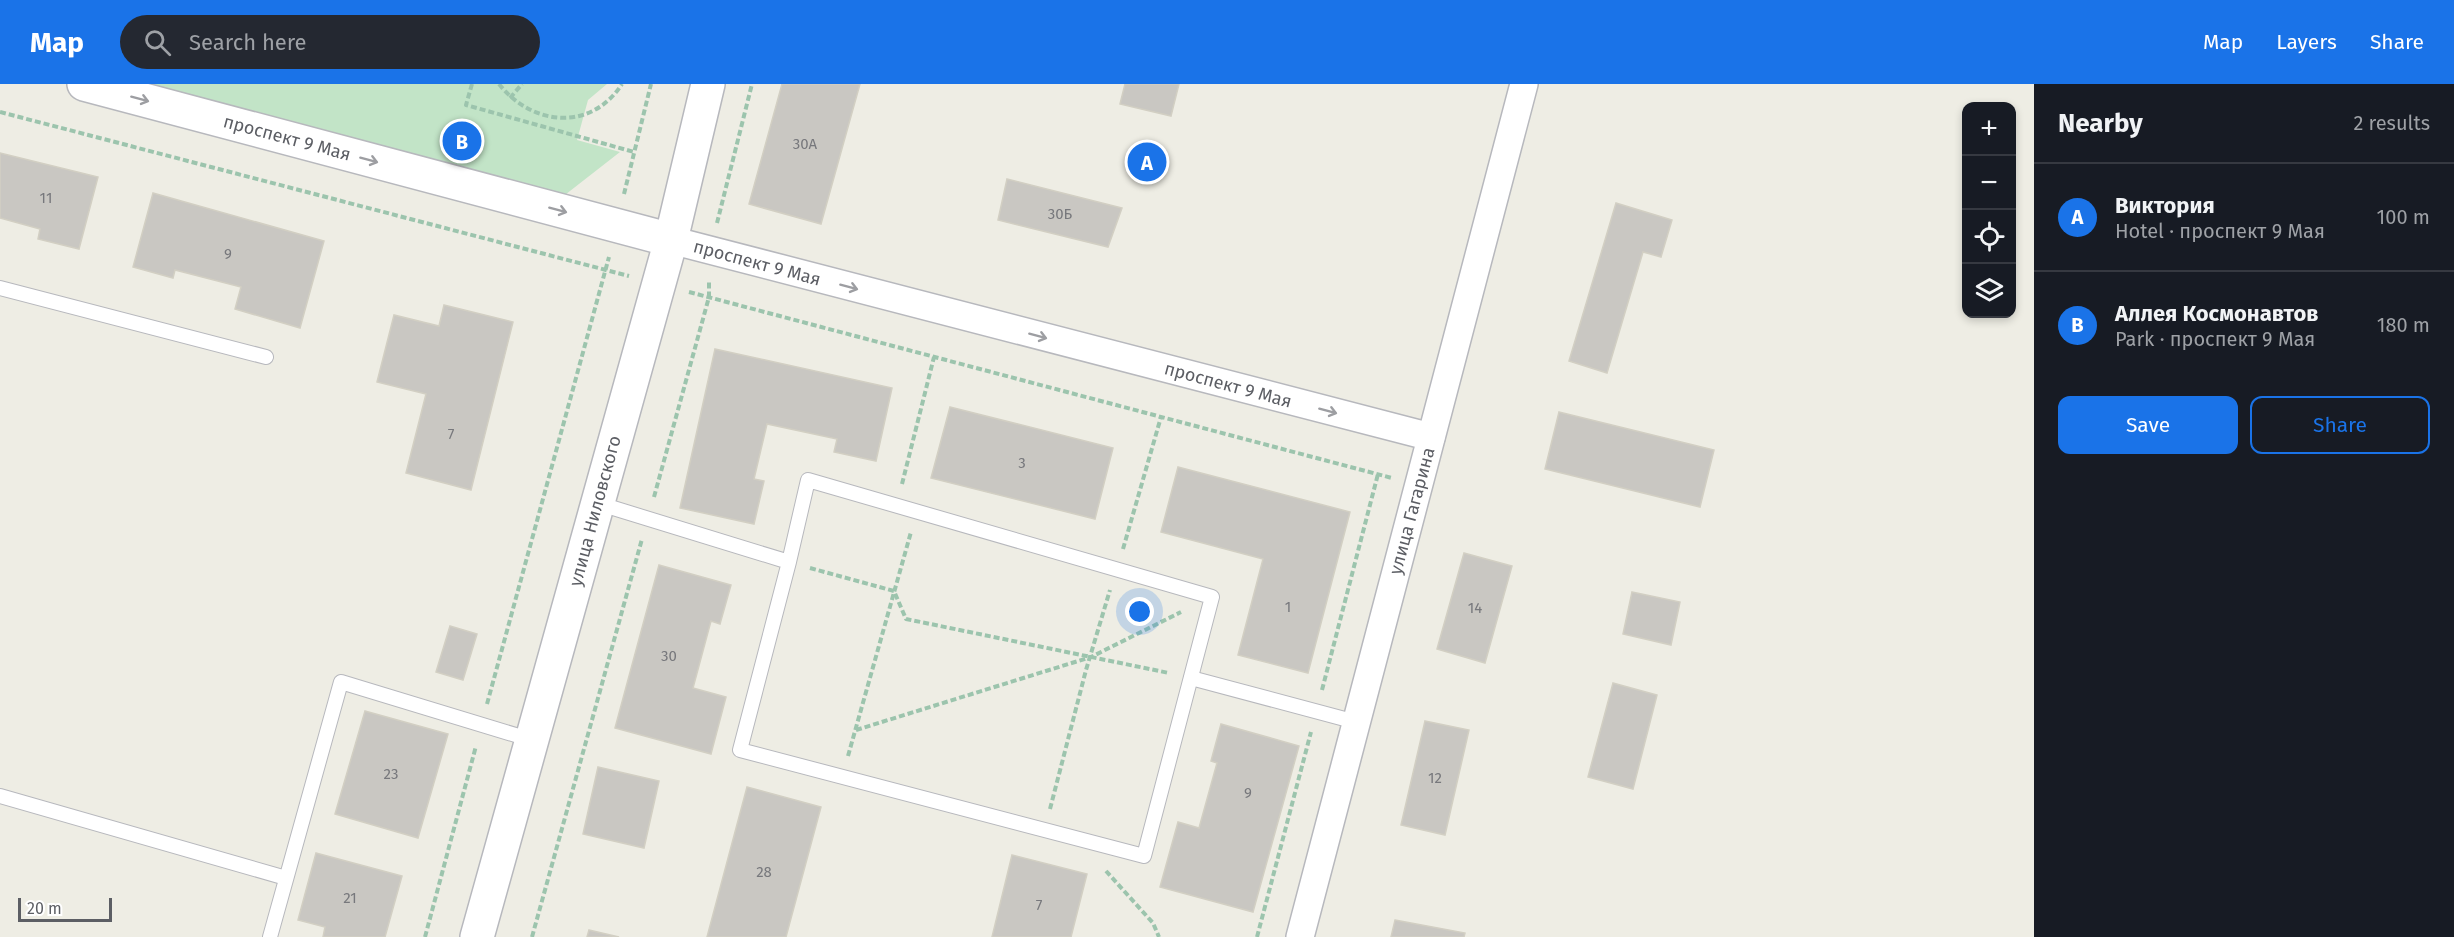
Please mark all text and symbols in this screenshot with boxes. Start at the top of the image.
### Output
search box [120,15,540,69]
text: Map [30,26,84,59]
icon: search [141,26,174,59]
text: Search here [189,29,307,56]
text: Map [2203,29,2243,55]
text: Layers [2276,29,2337,55]
text: Share [2370,29,2424,55]
one-way arrow [131,94,150,105]
map controls [1962,102,2016,318]
button: + [1962,102,2016,156]
text: Nearby [2058,108,2143,139]
street label: проспект 9 Мая [221,110,353,166]
text: 2 results [2353,111,2430,135]
pin: B [442,118,482,164]
house number: 30А [793,135,818,153]
pin: A [1128,140,1166,184]
one-way arrow [360,155,379,166]
button: − [1962,156,2016,210]
house number: 11 [40,189,52,207]
text: Виктория [2115,192,2215,219]
one-way arrow [548,205,567,217]
house number: 30Б [1048,205,1073,223]
text: A [2072,205,2083,229]
text: 100 m [2377,205,2430,229]
button: locate [1962,210,2016,264]
text: Hotel · проспект 9 Мая [2115,219,2325,243]
street label: проспект 9 Мая [691,235,823,291]
house number: 9 [224,245,232,263]
button: layers [1962,264,2016,318]
one-way arrow [839,281,858,293]
text: Аллея Космонавтов [2115,300,2318,327]
text: B [2071,313,2084,337]
text: 180 m [2377,313,2430,337]
text: Park · проспект 9 Мая [2115,327,2315,351]
one-way arrow [1028,330,1047,342]
street label: проспект 9 Мая [1162,357,1294,413]
button: Save [2058,396,2238,454]
button: Share [2250,396,2430,454]
one-way arrow [1318,405,1337,417]
house number: 7 [448,425,455,443]
street label: улица Ниловского [564,433,626,589]
street label: улица Гагарина [1384,445,1440,577]
house number: 3 [1018,454,1026,472]
your location [1125,597,1154,626]
house number: 1 [1285,598,1291,616]
house number: 14 [1468,599,1482,617]
house number: 30 [661,647,677,665]
house number: 23 [384,765,398,783]
house number: 12 [1428,769,1442,787]
house number: 9 [1244,784,1252,802]
house number: 28 [756,863,772,881]
house number: 21 [343,889,357,907]
scale bar [18,895,112,922]
house number: 7 [1036,896,1043,914]
text: 20 m [27,899,62,918]

